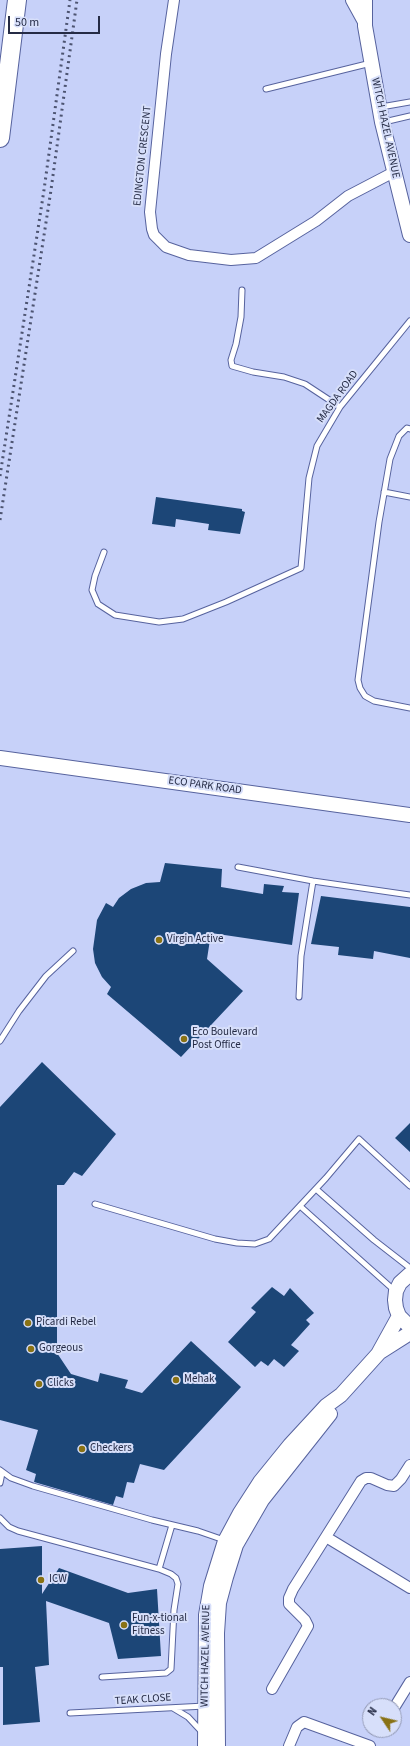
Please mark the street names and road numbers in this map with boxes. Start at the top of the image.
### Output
street label: WITCH HAZEL AVENUE [368,77,402,179]
street label: EDINGTON CRESCENT [131,105,155,207]
street label: MAGDA ROAD [315,368,361,426]
street label: ECO PARK ROAD [167,774,243,798]
street label: WITCH HAZEL AVENUE [199,1605,213,1707]
street label: TEAK CLOSE [114,1691,172,1709]

